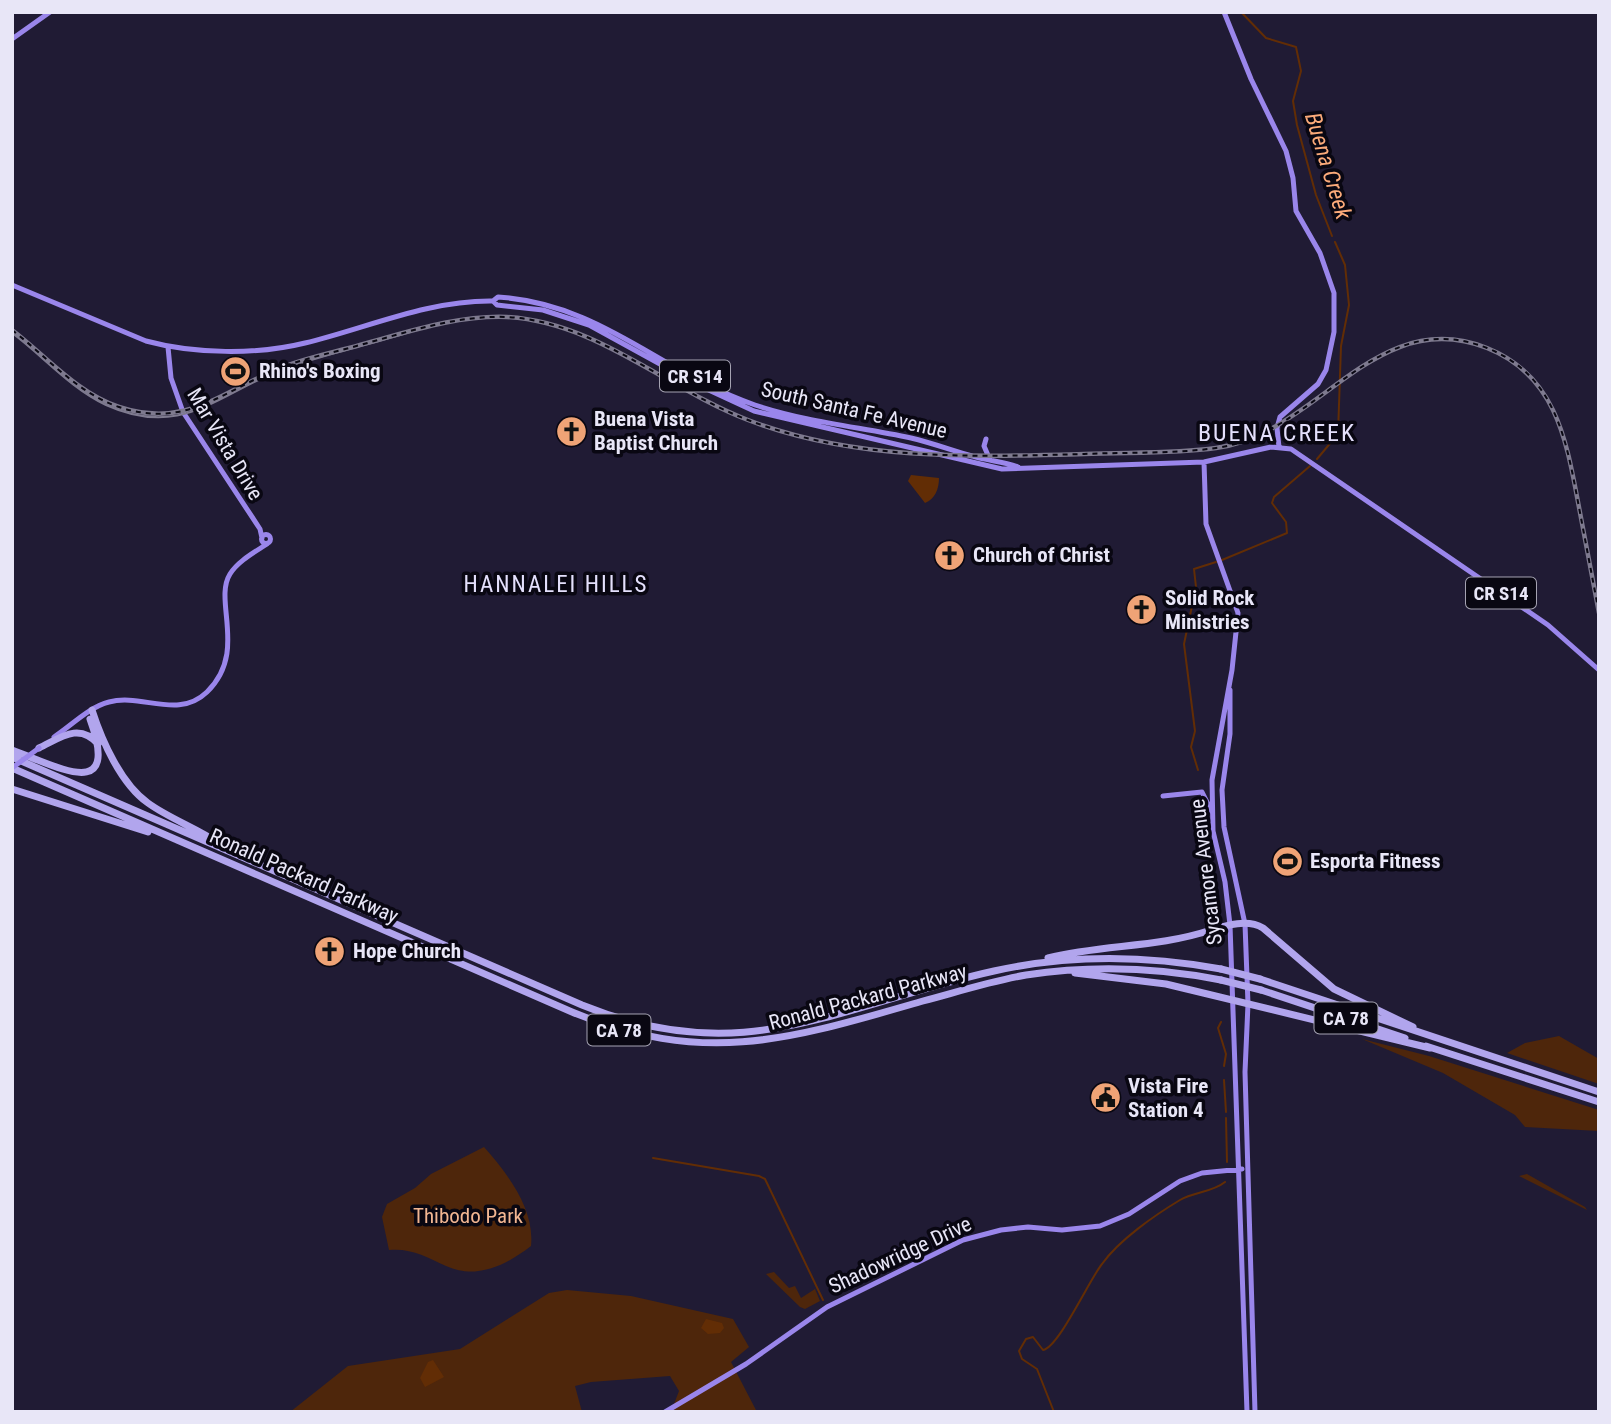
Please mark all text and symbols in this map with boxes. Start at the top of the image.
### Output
water label: Buena Creek [1299,109,1357,224]
sports icon: Rhino's Boxing [219,354,253,388]
place label: Rhino's Boxing [259,359,381,383]
road number: CR S14 [660,360,730,392]
street label: South Santa Fe Avenue [759,377,949,443]
street label: Mar Vista Drive [182,384,268,504]
place label: Buena Vista Baptist Church [594,407,718,455]
church icon: Buena Vista Baptist Church [554,414,588,448]
district label: BUENA CREEK [1198,419,1356,447]
church icon: Church of Christ [933,538,967,572]
place label: Church of Christ [973,543,1110,567]
district label: HANNALEI HILLS [464,571,648,598]
road number: CR S14 [1466,578,1536,608]
place label: Solid Rock Ministries [1165,586,1255,634]
church icon: Solid Rock Ministries [1125,593,1159,627]
street label: Sycamore Avenue [1185,797,1227,946]
street label: Ronald Packard Parkway [206,824,402,929]
sports icon: Esporta Fitness [1270,844,1304,878]
place label: Esporta Fitness [1310,849,1441,873]
church icon: Hope Church [313,934,347,968]
place label: Hope Church [353,939,461,963]
street label: Ronald Packard Parkway [766,959,970,1035]
road number: CA 78 [1314,1002,1378,1034]
road number: CA 78 [588,1014,650,1046]
place label: Vista Fire Station 4 [1128,1074,1208,1122]
public building icon: Vista Fire Station 4 [1088,1081,1122,1115]
park label: Thibodo Park [413,1204,524,1228]
street label: Shadowridge Drive [825,1211,975,1298]

